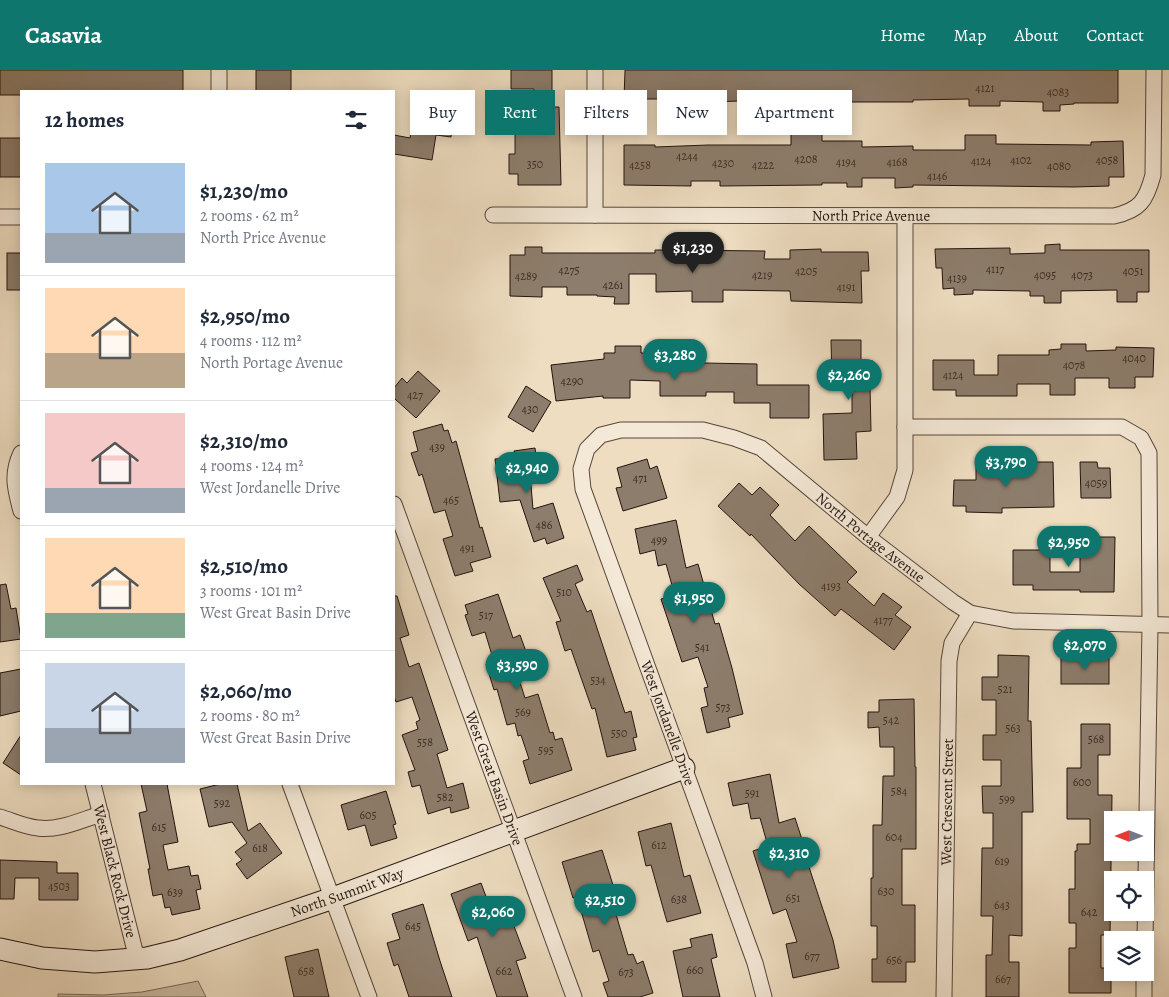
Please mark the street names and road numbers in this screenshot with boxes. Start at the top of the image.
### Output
street label: North Price Avenue [812,206,930,226]
street label: North Portage Avenue [812,488,929,587]
street label: West Jordanelle Drive [636,657,700,788]
street label: West Great Basin Drive [460,707,528,849]
street label: West Crescent Street [936,738,958,867]
street label: West Black Rock Drive [88,802,141,940]
street label: North Summit Way [288,863,407,922]

